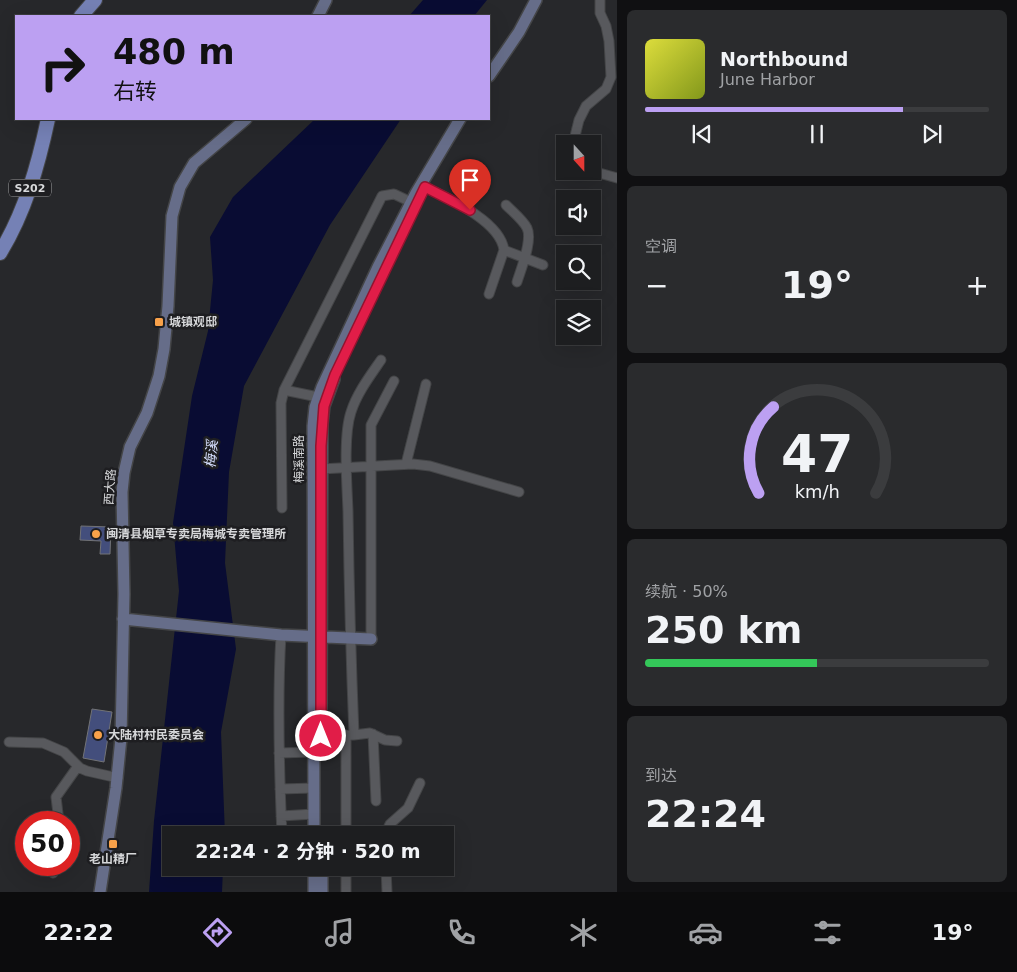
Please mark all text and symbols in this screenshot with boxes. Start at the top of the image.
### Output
text: 480 m [113,32,235,72]
icon: right [30,35,95,100]
text: Northbound [720,48,848,70]
text: June Harbor [720,70,815,89]
text: 右转 [113,79,157,104]
icon: previous [688,120,716,148]
icon: pause [803,120,831,148]
icon: next [918,120,946,148]
north arrow [556,135,601,180]
map controls [556,135,601,345]
pin [449,159,491,210]
icon: arrive [456,166,484,194]
road number: S202 [9,180,51,197]
button: sound [556,190,601,235]
text: 空调 [645,237,677,256]
button: search [556,245,601,290]
text: 19° [781,263,853,307]
text: − [645,269,668,302]
text: + [966,269,989,302]
button: layers [556,300,601,345]
place label: 城镇观邸 [169,315,217,329]
marker: 城镇观邸 [153,316,165,328]
text: 47 [781,424,853,484]
street label: 梅溪南路 [292,435,306,483]
water label: 梅溪 [202,437,220,469]
street label: 西大路 [102,469,118,505]
text: km/h [794,481,840,502]
place label: 闽清县烟草专卖局梅城专卖管理所 [106,527,286,541]
marker: 闽清县烟草专卖局梅城专卖管理所 [90,528,102,540]
text: 续航 · 50% [645,582,728,601]
text: 250 km [645,608,802,652]
position arrow [294,709,346,761]
place label: 大陆村村民委员会 [108,728,204,742]
marker: 大陆村村民委员会 [92,729,104,741]
text: 到达 [645,766,677,785]
text: 22:24 [645,792,766,836]
speed limit sign: 50 [15,811,80,876]
marker: 老山精厂 [107,838,119,850]
text: 22:24 · 2 分钟 · 520 m [195,840,421,862]
place label: 老山精厂 [89,852,137,866]
icon: directions [200,915,235,950]
icon: music [322,915,357,950]
icon: phone [444,915,479,950]
icon: climate [566,915,601,950]
icon: car [688,915,723,950]
icon: filters [810,915,845,950]
text: 22:22 [43,920,113,945]
text: 19° [932,920,973,945]

